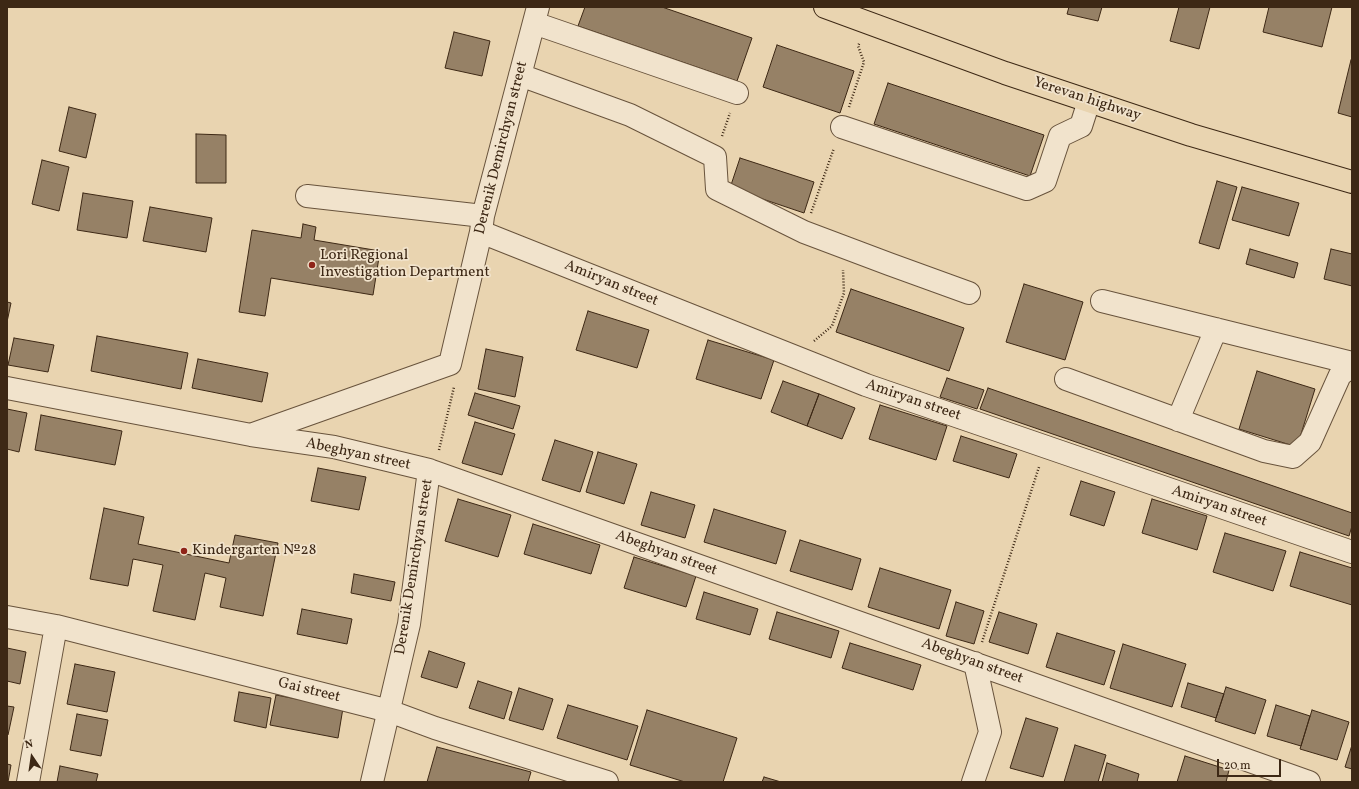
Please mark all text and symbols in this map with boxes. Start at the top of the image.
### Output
street label: Derenik Demirchyan street [472,60,532,236]
street label: Yerevan highway [1031,74,1143,126]
place label: Lori Regional Investigation Department [320,247,490,282]
street label: Amiryan street [561,257,661,311]
marker: Lori Regional Investigation Department [307,260,317,270]
street label: Amiryan street [863,376,963,426]
street label: Abeghyan street [304,435,412,475]
street label: Derenik Demirchyan street [392,478,438,656]
street label: Amiryan street [1169,482,1269,532]
street label: Abeghyan street [613,527,719,581]
place label: Kindergarten №28 [192,542,316,560]
marker: Kindergarten №28 [179,546,189,556]
street label: Abeghyan street [919,635,1025,689]
street label: Gai street [276,675,342,707]
north arrow [12,737,52,777]
text: N [24,737,35,753]
scale bar [1219,751,1283,777]
text: 20 m [1224,758,1251,774]

